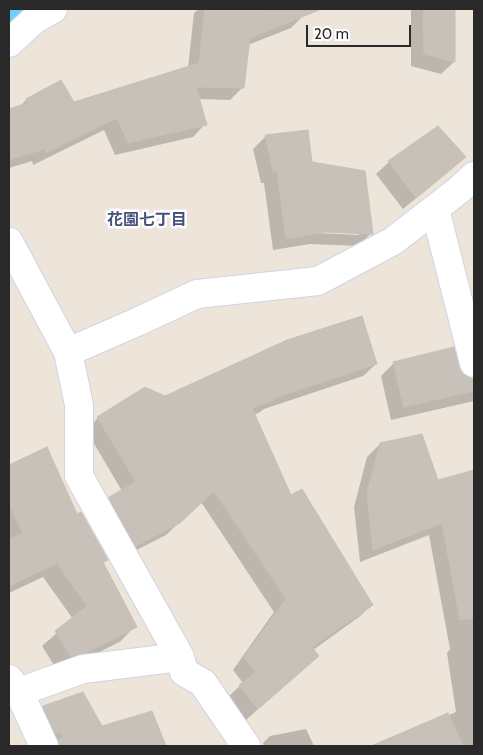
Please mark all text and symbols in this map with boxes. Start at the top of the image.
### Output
scale bar [308,15,413,47]
text: 20 m [314,25,349,43]
district label: 花園七丁目 [107,210,187,230]

